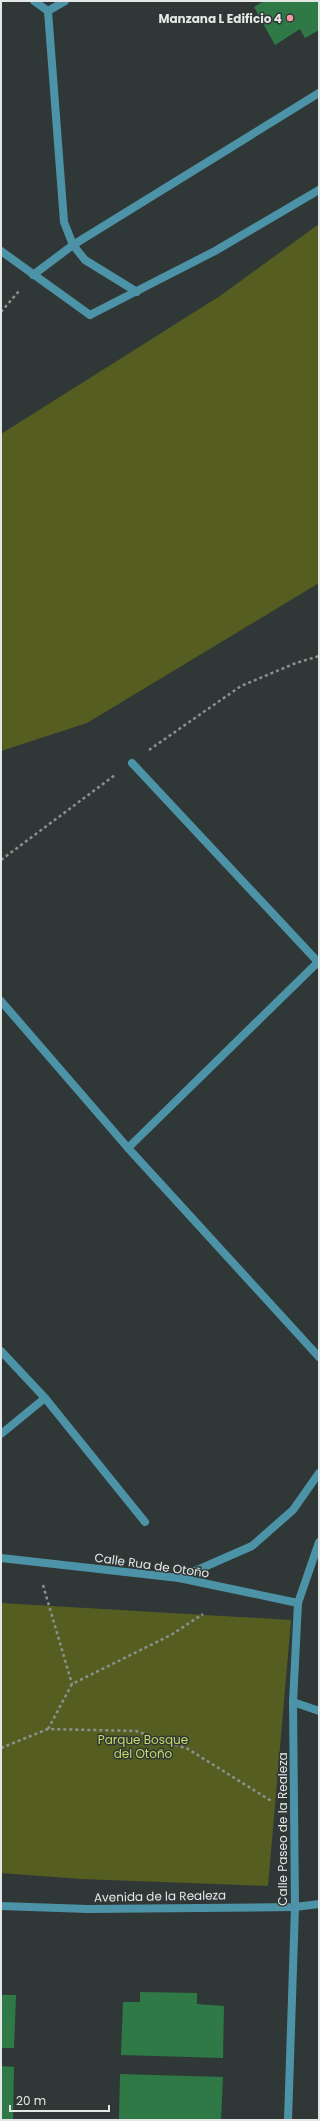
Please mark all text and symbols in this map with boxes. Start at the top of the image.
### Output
place label: Manzana L Edificio 4 [158,10,282,27]
marker: Manzana L Edificio 4 [285,13,295,23]
street label: Calle Rua de Otoño [93,1549,211,1582]
park label: Parque Bosque del Otoño [98,1731,188,1762]
street label: Calle Paseo de la Realeza [274,1752,291,1906]
street label: Avenida de la Realeza [94,1886,226,1906]
scale bar [10,2087,109,2113]
text: 20 m [16,2092,46,2109]

